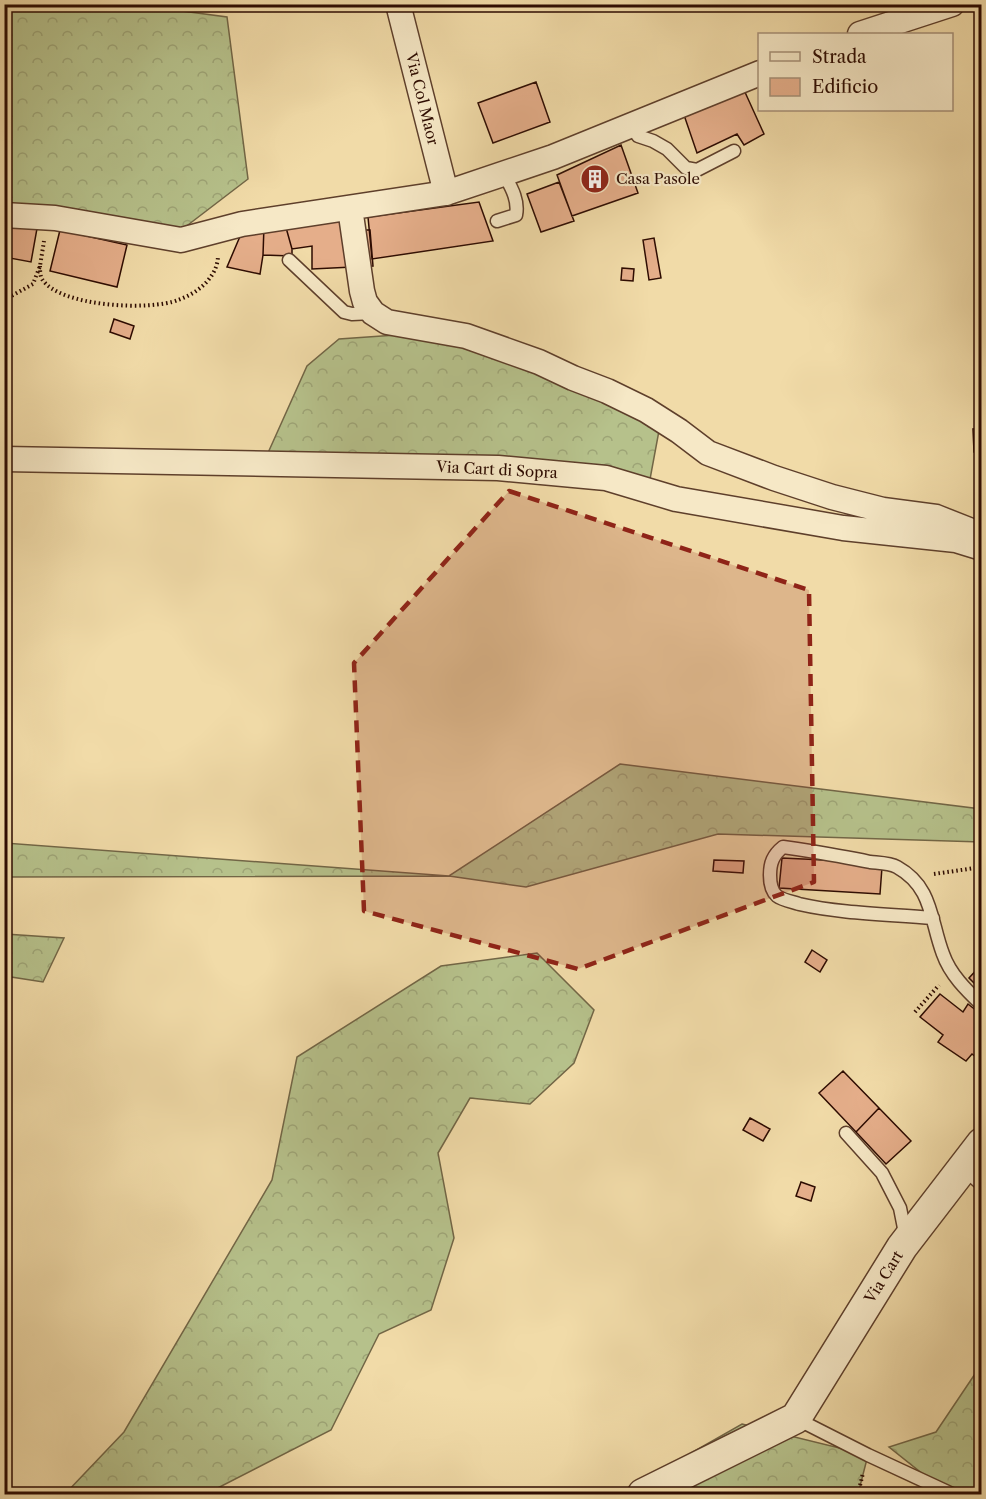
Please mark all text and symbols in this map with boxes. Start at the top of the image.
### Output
legend [758,33,953,111]
text: Strada [812,46,867,68]
street label: Via Col Maor [402,50,443,148]
text: Edificio [812,76,878,98]
building icon: Casa Pasole [579,163,611,195]
place label: Casa Pasole [616,169,700,188]
street label: Via Cart di Sopra [435,457,558,482]
street label: Via Cart [860,1246,907,1307]

